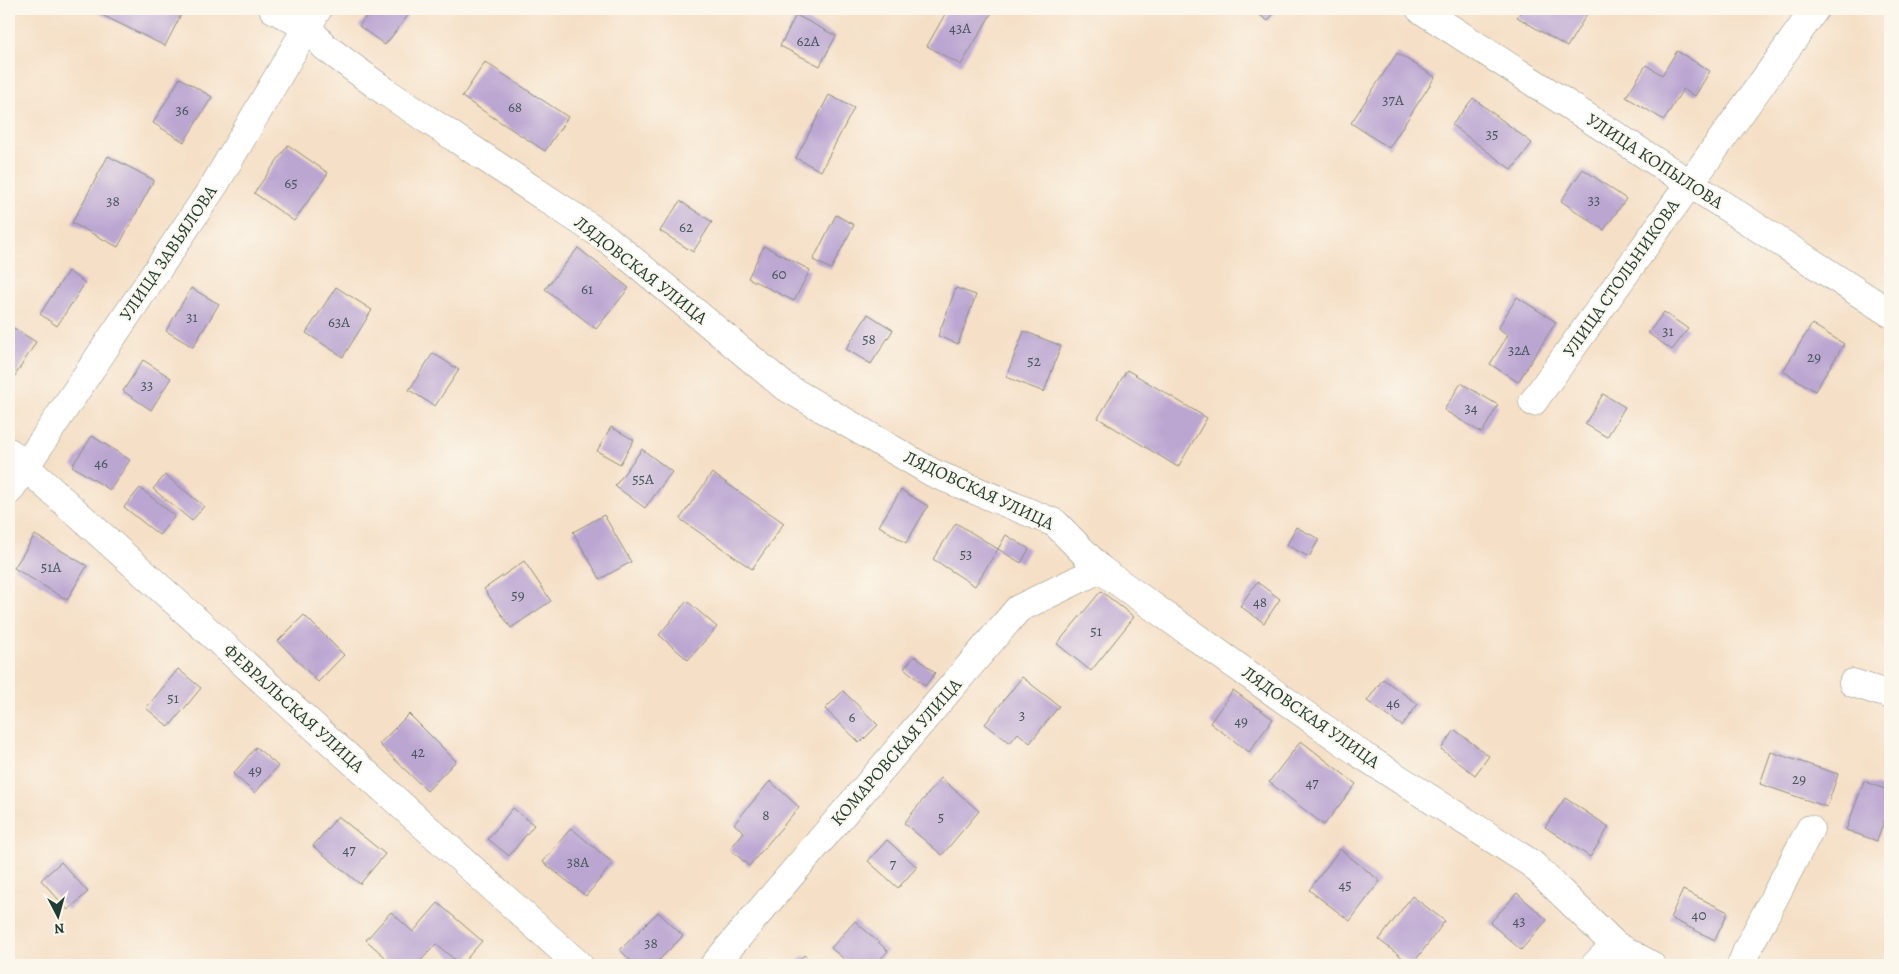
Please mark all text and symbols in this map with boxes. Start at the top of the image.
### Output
house number: 43А [949,18,971,38]
house number: 62А [797,31,820,51]
house number: 37А [1382,90,1404,110]
house number: 68 [508,97,522,117]
house number: 36 [175,100,189,120]
street label: УЛИЦА КОПЫЛОВА [1582,108,1729,215]
house number: 35 [1486,124,1498,144]
house number: 65 [284,173,298,193]
street label: УЛИЦА ЗАВЬЯЛОВА [114,180,223,325]
house number: 33 [1588,190,1600,210]
house number: 38 [106,191,120,211]
street label: УЛИЦА СТОЛЬНИКОВА [1557,194,1685,362]
street label: ЛЯДОВСКАЯ УЛИЦА [569,210,713,330]
house number: 62 [679,217,693,237]
house number: 60 [772,264,786,284]
house number: 61 [581,279,593,299]
house number: 31 [186,307,198,327]
house number: 63А [328,312,350,332]
house number: 31 [1662,321,1674,341]
house number: 58 [862,329,876,349]
house number: 32А [1508,340,1530,360]
house number: 29 [1807,347,1821,367]
house number: 52 [1027,351,1041,371]
house number: 33 [141,375,153,395]
house number: 34 [1464,398,1478,418]
street label: ЛЯДОВСКАЯ УЛИЦА [900,445,1059,536]
house number: 46 [94,453,108,473]
house number: 55А [632,469,654,489]
house number: 53 [960,544,972,564]
house number: 51А [41,557,61,577]
house number: 59 [511,585,525,605]
house number: 48 [1253,592,1267,612]
house number: 51 [1090,621,1102,641]
street label: ФЕВРАЛЬСКАЯ УЛИЦА [218,638,370,778]
street label: ЛЯДОВСКАЯ УЛИЦА [1237,660,1385,774]
street label: КОМАРОВСКАЯ УЛИЦА [825,673,967,831]
house number: 51 [167,688,179,708]
house number: 46 [1386,693,1400,713]
house number: 3 [1019,705,1025,725]
house number: 6 [849,707,856,727]
house number: 49 [1234,711,1248,731]
house number: 42 [411,742,425,762]
house number: 49 [248,760,262,780]
house number: 29 [1792,769,1806,789]
house number: 47 [1305,773,1319,793]
house number: 8 [762,805,770,825]
house number: 5 [938,807,944,827]
house number: 47 [342,840,356,860]
house number: 38А [567,852,589,872]
house number: 7 [890,854,897,874]
house number: 45 [1338,875,1352,895]
north arrow [32,892,82,942]
house number: 40 [1692,905,1706,925]
house number: 43 [1512,911,1526,931]
text: N [53,918,65,938]
house number: 38 [644,933,658,953]

